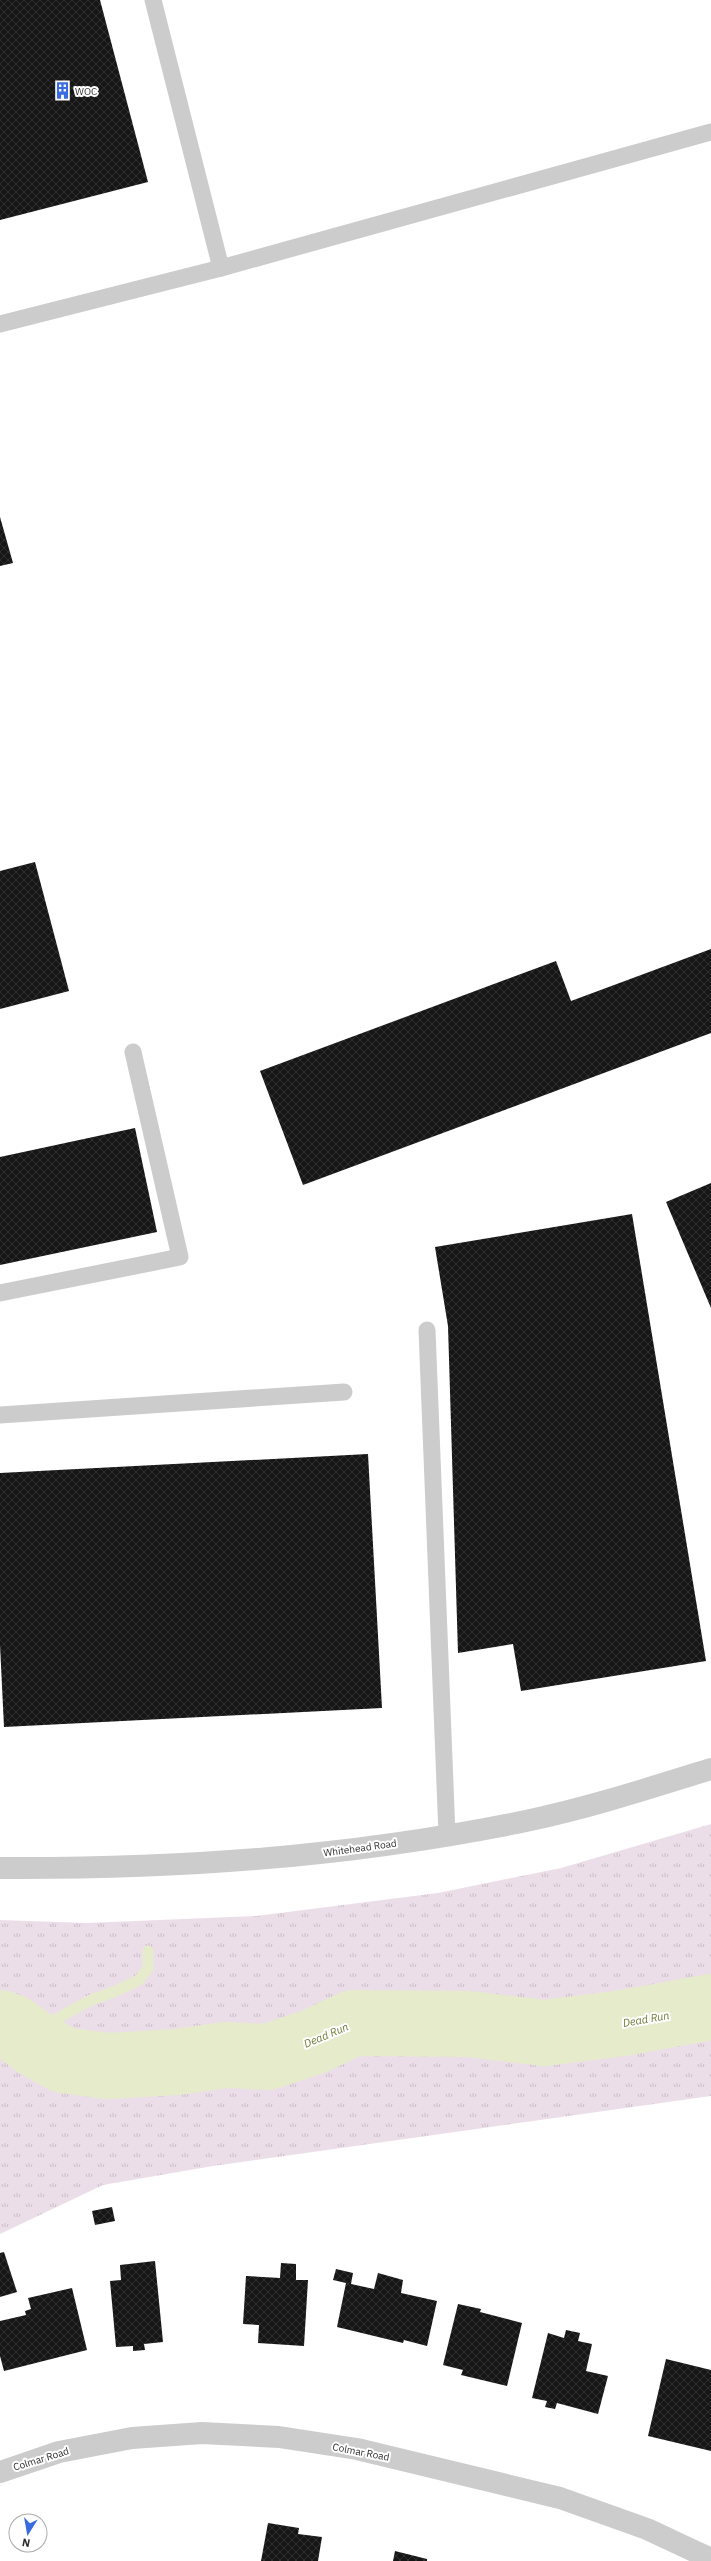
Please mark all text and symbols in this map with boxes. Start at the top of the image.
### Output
building icon: WOC [52,81,72,101]
place label: WOC [75,85,97,98]
street label: Whitehead Road [323,1836,397,1860]
water label: Dead Run [622,2008,670,2030]
water label: Dead Run [302,2019,350,2051]
street label: Colmar Road [331,2440,391,2464]
street label: Colmar Road [12,2444,70,2474]
north arrow [8,2513,48,2553]
text: N [21,2535,31,2550]

